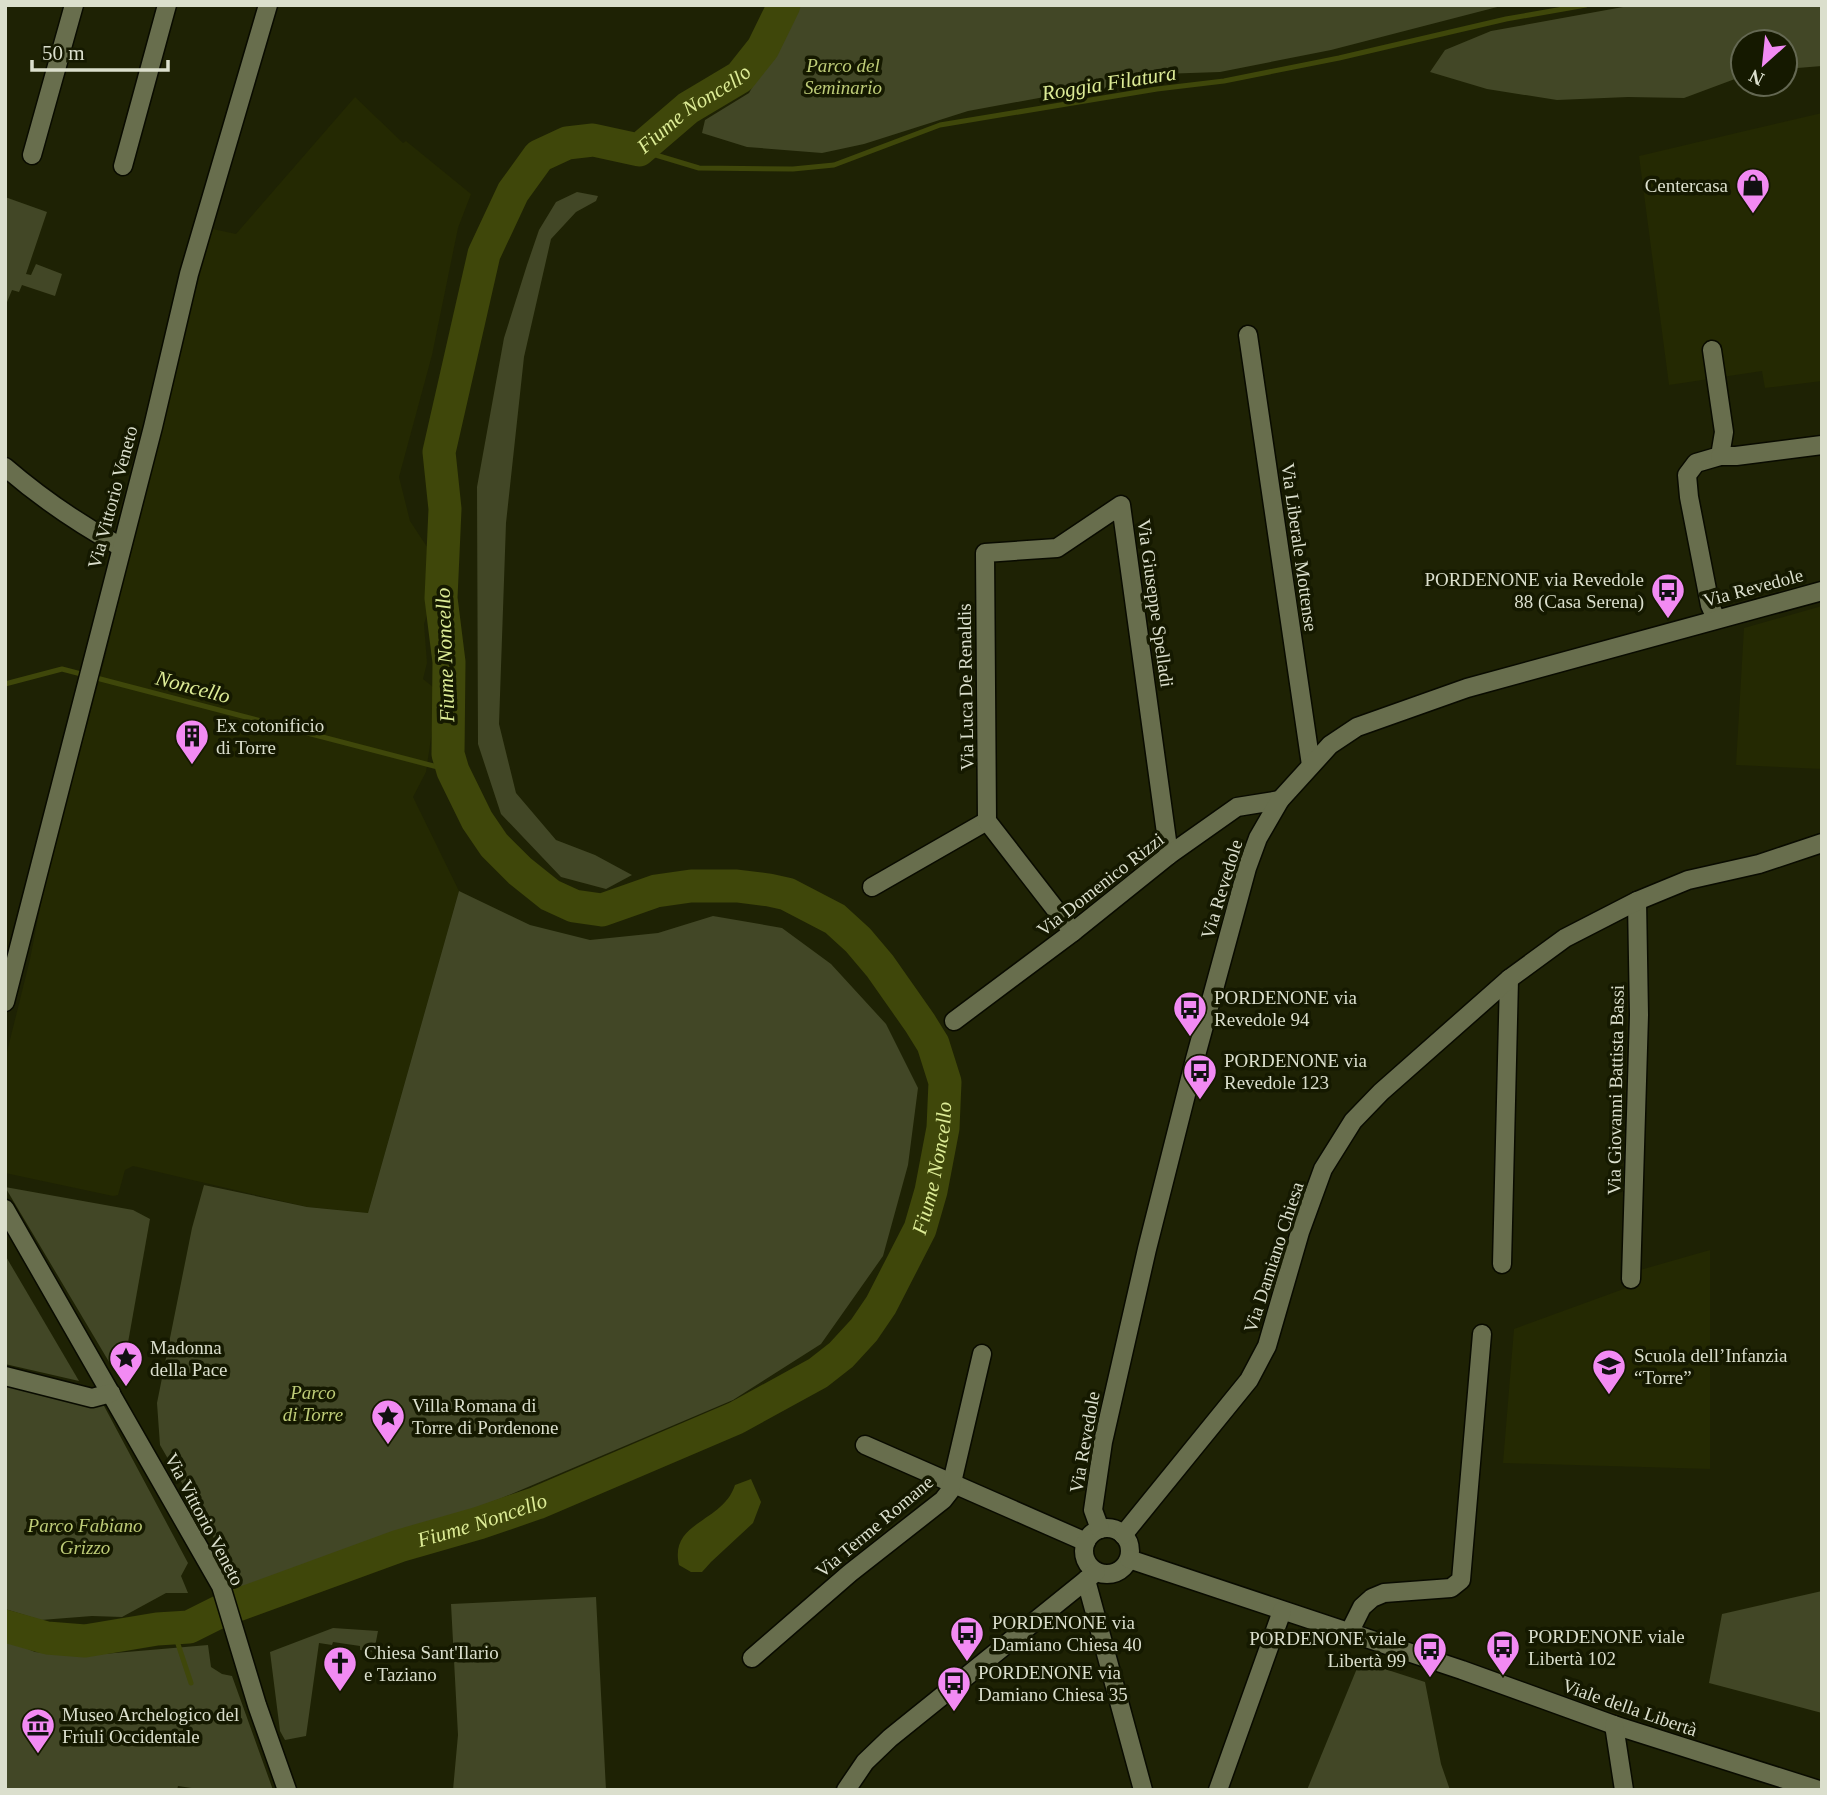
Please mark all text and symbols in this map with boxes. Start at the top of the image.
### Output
scale bar [32,28,168,72]
north arrow [1729,28,1799,98]
text: 50 m [42,41,85,65]
park label: Parco del Seminario [804,55,882,98]
water label: Fiume Noncello [631,61,756,159]
water label: Roggia Filatura [1039,61,1178,106]
text: N [1745,65,1767,90]
shop icon: Centercasa [1734,166,1772,215]
place label: Centercasa [1645,175,1729,196]
street label: Via Vittorio Veneto [83,423,142,571]
street label: Via Liberale Mottense [1277,462,1322,633]
street label: Via Giuseppe Spelladi [1133,518,1178,689]
street label: Via Revedole [1701,564,1805,611]
place label: PORDENONE via Revedole 88 (Casa Serena) [1424,569,1644,613]
bus stop icon: PORDENONE via Revedole 88 (Casa Serena) [1649,571,1687,620]
water label: Fiume Noncello [431,587,459,724]
street label: Via Luca De Renaldis [954,603,977,771]
water label: Noncello [152,665,233,708]
place label: Ex cotonificio di Torre [216,715,324,758]
building icon: Ex cotonificio di Torre [173,717,211,766]
street label: Via Domenico Rizzi [1033,828,1168,940]
street label: Via Revedole [1196,837,1247,941]
street label: Via Giovanni Battista Bassi [1603,985,1628,1195]
place label: PORDENONE via Revedole 94 [1214,987,1358,1030]
bus stop icon: PORDENONE via Revedole 94 [1171,989,1209,1038]
place label: PORDENONE via Revedole 123 [1224,1050,1368,1093]
bus stop icon: PORDENONE via Revedole 123 [1181,1052,1219,1101]
water label: Fiume Noncello [907,1101,956,1238]
street label: Via Damiano Chiesa [1239,1179,1308,1335]
place label: Madonna della Pace [150,1337,228,1380]
place icon: Madonna della Pace [107,1339,145,1388]
place label: Scuola dell’Infanzia “Torre” [1634,1345,1788,1388]
school or university icon: Scuola dell’Infanzia “Torre” [1590,1347,1628,1396]
park label: Parco di Torre [283,1382,343,1425]
street label: Via Revedole [1065,1390,1104,1495]
place label: Villa Romana di Torre di Pordenone [412,1395,558,1438]
place icon: Villa Romana di Torre di Pordenone [369,1397,407,1446]
street label: Via Vittorio Veneto [161,1449,248,1589]
street label: Via Terme Romane [811,1471,937,1582]
water label: Fiume Noncello [413,1488,551,1552]
park label: Parco Fabiano Grizzo [27,1515,142,1558]
place label: PORDENONE via Damiano Chiesa 40 [992,1612,1142,1655]
bus stop icon: PORDENONE via Damiano Chiesa 40 [948,1614,986,1663]
place label: PORDENONE viale Libertà 102 [1528,1626,1685,1669]
place label: PORDENONE viale Libertà 99 [1249,1628,1406,1671]
bus stop icon: PORDENONE viale Libertà 102 [1484,1628,1522,1677]
bus stop icon: PORDENONE viale Libertà 99 [1411,1630,1449,1679]
place label: Chiesa Sant'Ilario e Taziano [364,1642,499,1685]
church icon: Chiesa Sant'Ilario e Taziano [321,1644,359,1693]
place label: PORDENONE via Damiano Chiesa 35 [978,1662,1128,1705]
bus stop icon: PORDENONE via Damiano Chiesa 35 [935,1664,973,1713]
street label: Viale della Libertà [1560,1675,1701,1741]
place label: Museo Archelogico del Friuli Occidentale [62,1704,239,1747]
museum icon: Museo Archelogico del Friuli Occidentale [19,1706,57,1755]

